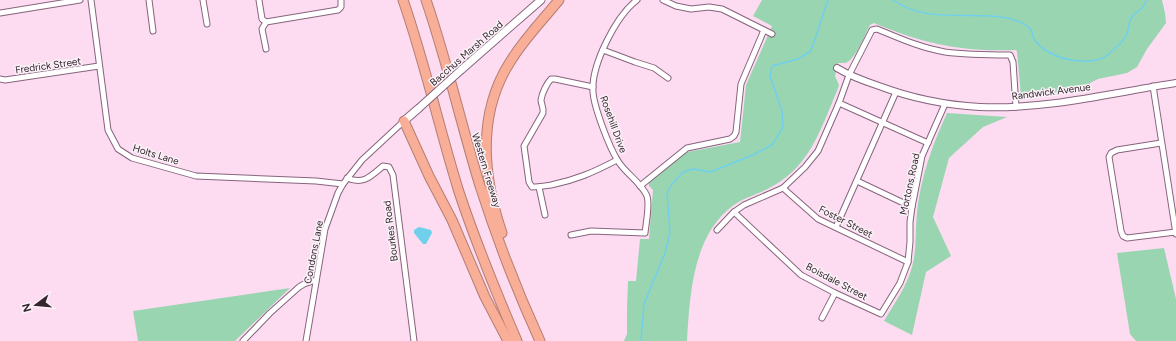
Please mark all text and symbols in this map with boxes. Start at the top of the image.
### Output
street label: Bacchus Marsh Road [427,18,506,89]
street label: Fredrick Street [14,54,82,77]
street label: Randwick Avenue [1011,80,1092,103]
street label: Rosehill Drive [597,94,630,155]
street label: Western Freeway [469,131,504,210]
street label: Holts Lane [131,141,181,168]
street label: Mortons Road [897,152,922,216]
street label: Bourkes Road [380,200,401,262]
street label: Foster Street [817,202,875,241]
street label: Condons Lane [301,219,326,285]
street label: Boisdale Street [804,260,870,303]
north arrow [16,285,56,325]
text: N [19,302,34,314]

